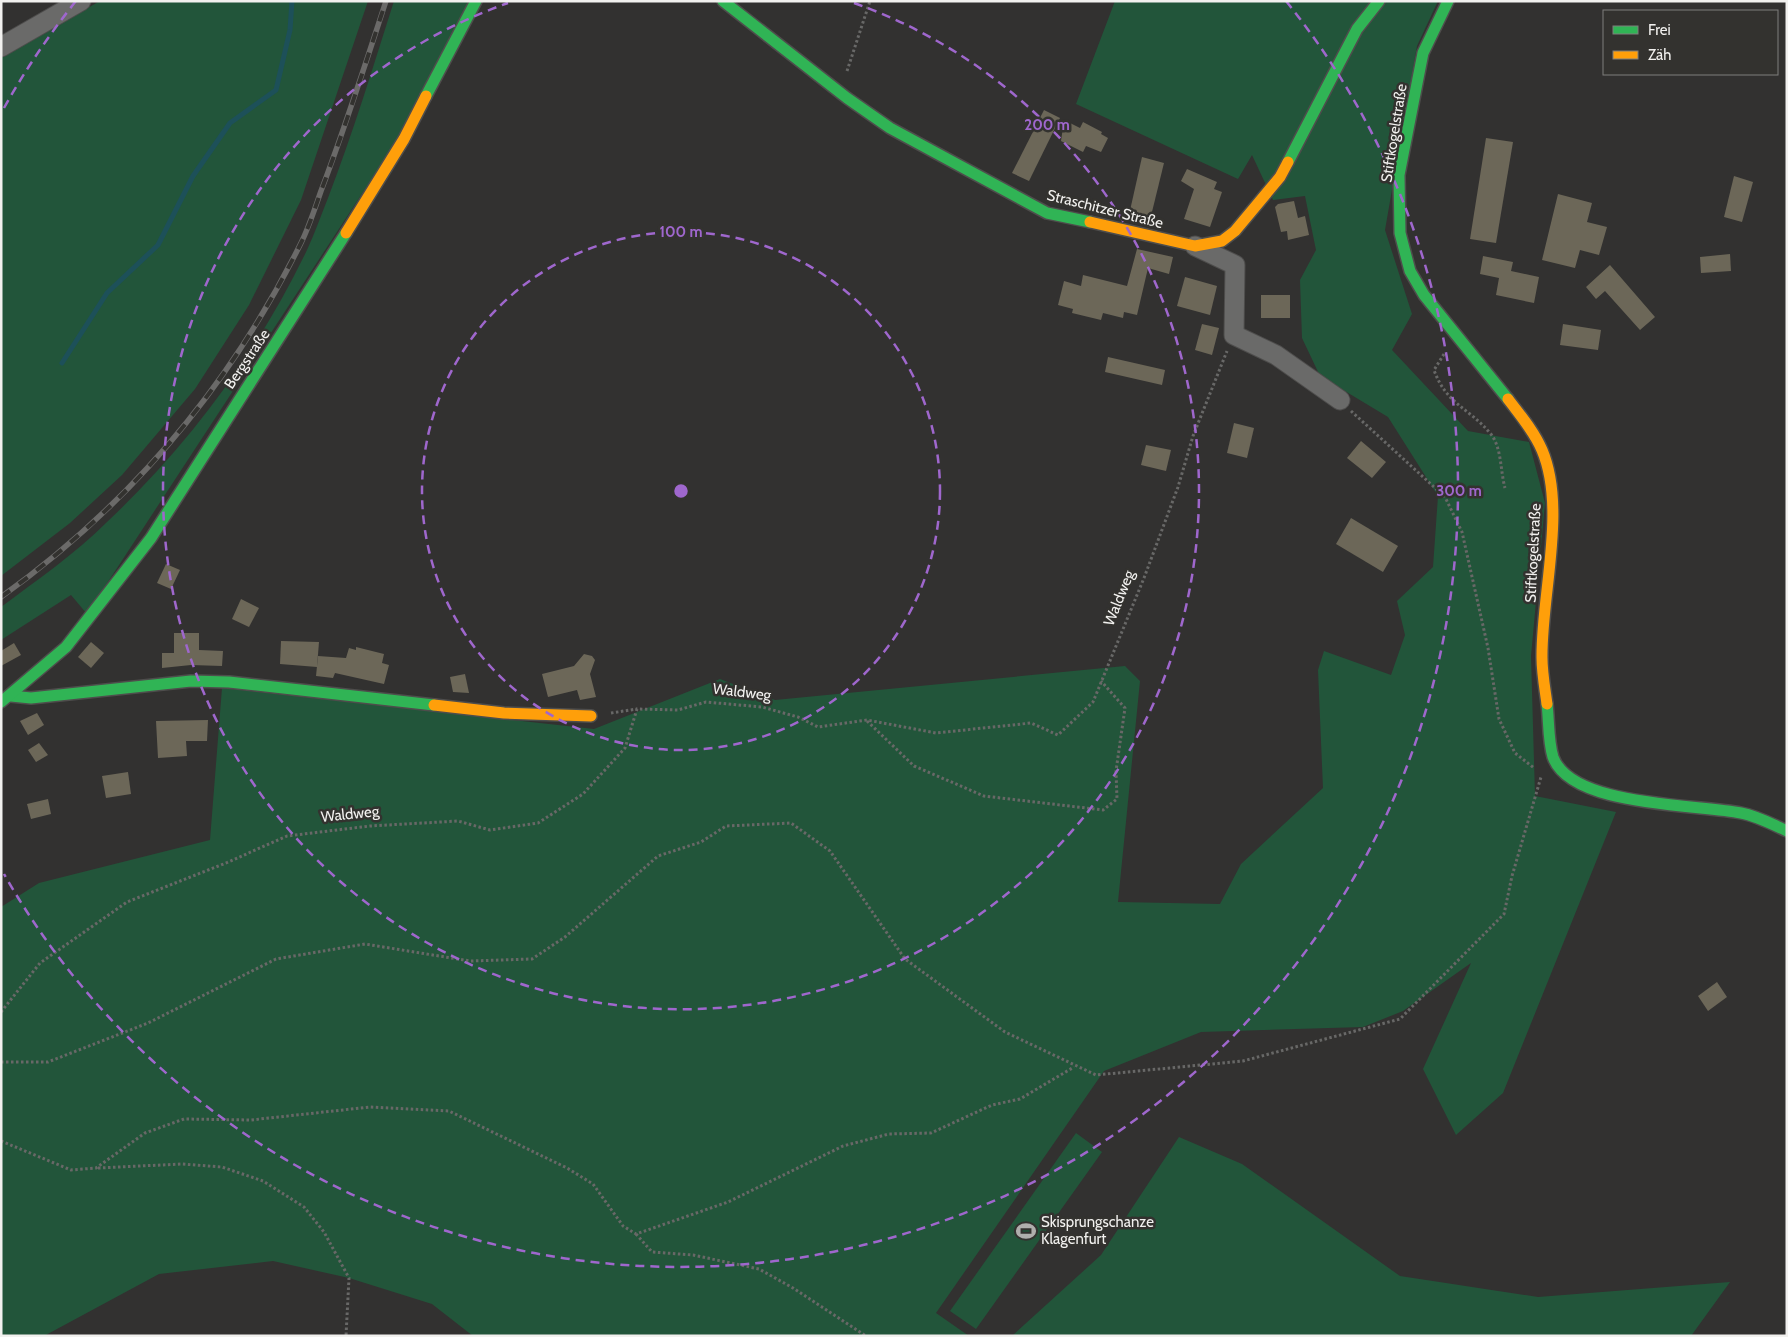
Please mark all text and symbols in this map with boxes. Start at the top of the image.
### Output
legend [1603,10,1778,75]
text: Frei [1648,21,1671,39]
text: Zäh [1648,46,1671,64]
street label: Stiftkogelstraße [1377,82,1411,184]
text: 200 m [1024,116,1070,134]
street label: Straschitzer Straße [1045,186,1165,232]
text: 100 m [659,223,703,241]
street label: Bergstraße [220,325,274,392]
centre of rings [672,482,690,500]
text: 300 m [1436,482,1482,500]
street label: Stiftkogelstraße [1521,503,1545,603]
street label: Waldweg [1100,567,1139,629]
street label: Waldweg [712,680,773,705]
street label: Waldweg [320,802,381,826]
place label: Skisprungschanze Klagenfurt [1041,1213,1154,1248]
sports icon: Skisprungschanze Klagenfurt [1015,1220,1037,1242]

